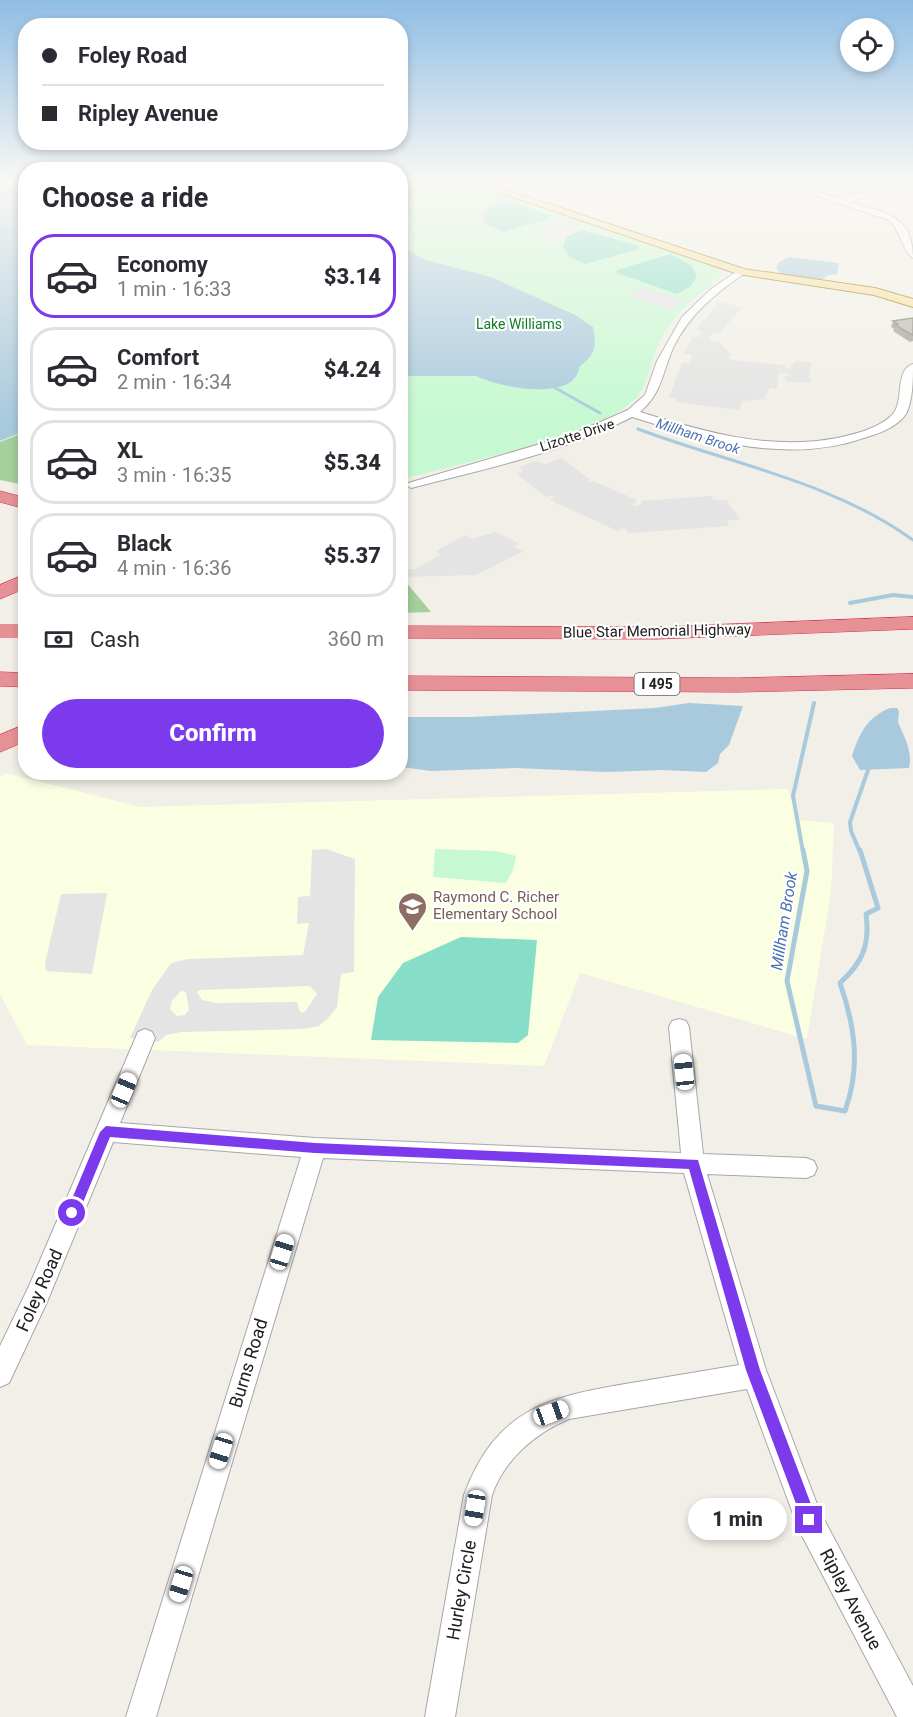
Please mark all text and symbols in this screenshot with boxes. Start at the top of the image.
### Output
map controls [840,18,894,72]
button: locate [840,18,894,72]
text: Foley Road [78,43,187,68]
text: Ripley Avenue [78,101,218,126]
text: Choose a ride [42,182,208,214]
icon: car [45,249,99,303]
text: Economy [117,252,208,277]
text: $3.14 [324,264,381,289]
text: 1 min · 16:33 [117,277,232,301]
park label: Lake Williams [476,316,562,332]
icon: car [45,342,99,396]
text: Comfort [117,345,199,370]
text: $4.24 [324,357,381,382]
text: 2 min · 16:34 [117,370,232,394]
street label: Lizotte Drive [538,415,616,455]
water label: Millham Brook [654,415,743,457]
icon: car [45,435,99,489]
text: XL [117,438,143,463]
text: $5.34 [324,450,381,475]
text: 3 min · 16:35 [117,463,232,487]
icon: car [45,528,99,582]
text: Black [117,531,172,556]
text: $5.37 [324,543,381,568]
text: 4 min · 16:36 [117,556,232,580]
street label: Blue Star Memorial Highway [563,620,751,642]
icon: cash [42,623,75,656]
text: Cash [90,627,140,652]
text: 360 m [328,627,384,651]
road number: I 495 [634,673,680,695]
button: Confirm [42,699,384,768]
water label: Millham Brook [767,869,801,972]
place label: Raymond C. Richer Elementary School [433,888,559,923]
school or university icon: Raymond C. Richer Elementary School [396,890,428,932]
car [673,1053,695,1091]
car [109,1070,139,1110]
route start [58,1199,85,1226]
car [268,1232,296,1272]
street label: Foley Road [11,1245,67,1335]
street label: Burns Road [224,1316,272,1410]
car [531,1398,571,1428]
car [207,1431,235,1471]
car [463,1489,487,1527]
callout: 1 min [689,1499,788,1541]
route end [795,1506,822,1533]
text: 1 min [712,1507,763,1531]
street label: Hurley Circle [442,1538,480,1642]
street label: Ripley Avenue [816,1545,886,1653]
car [167,1564,195,1604]

